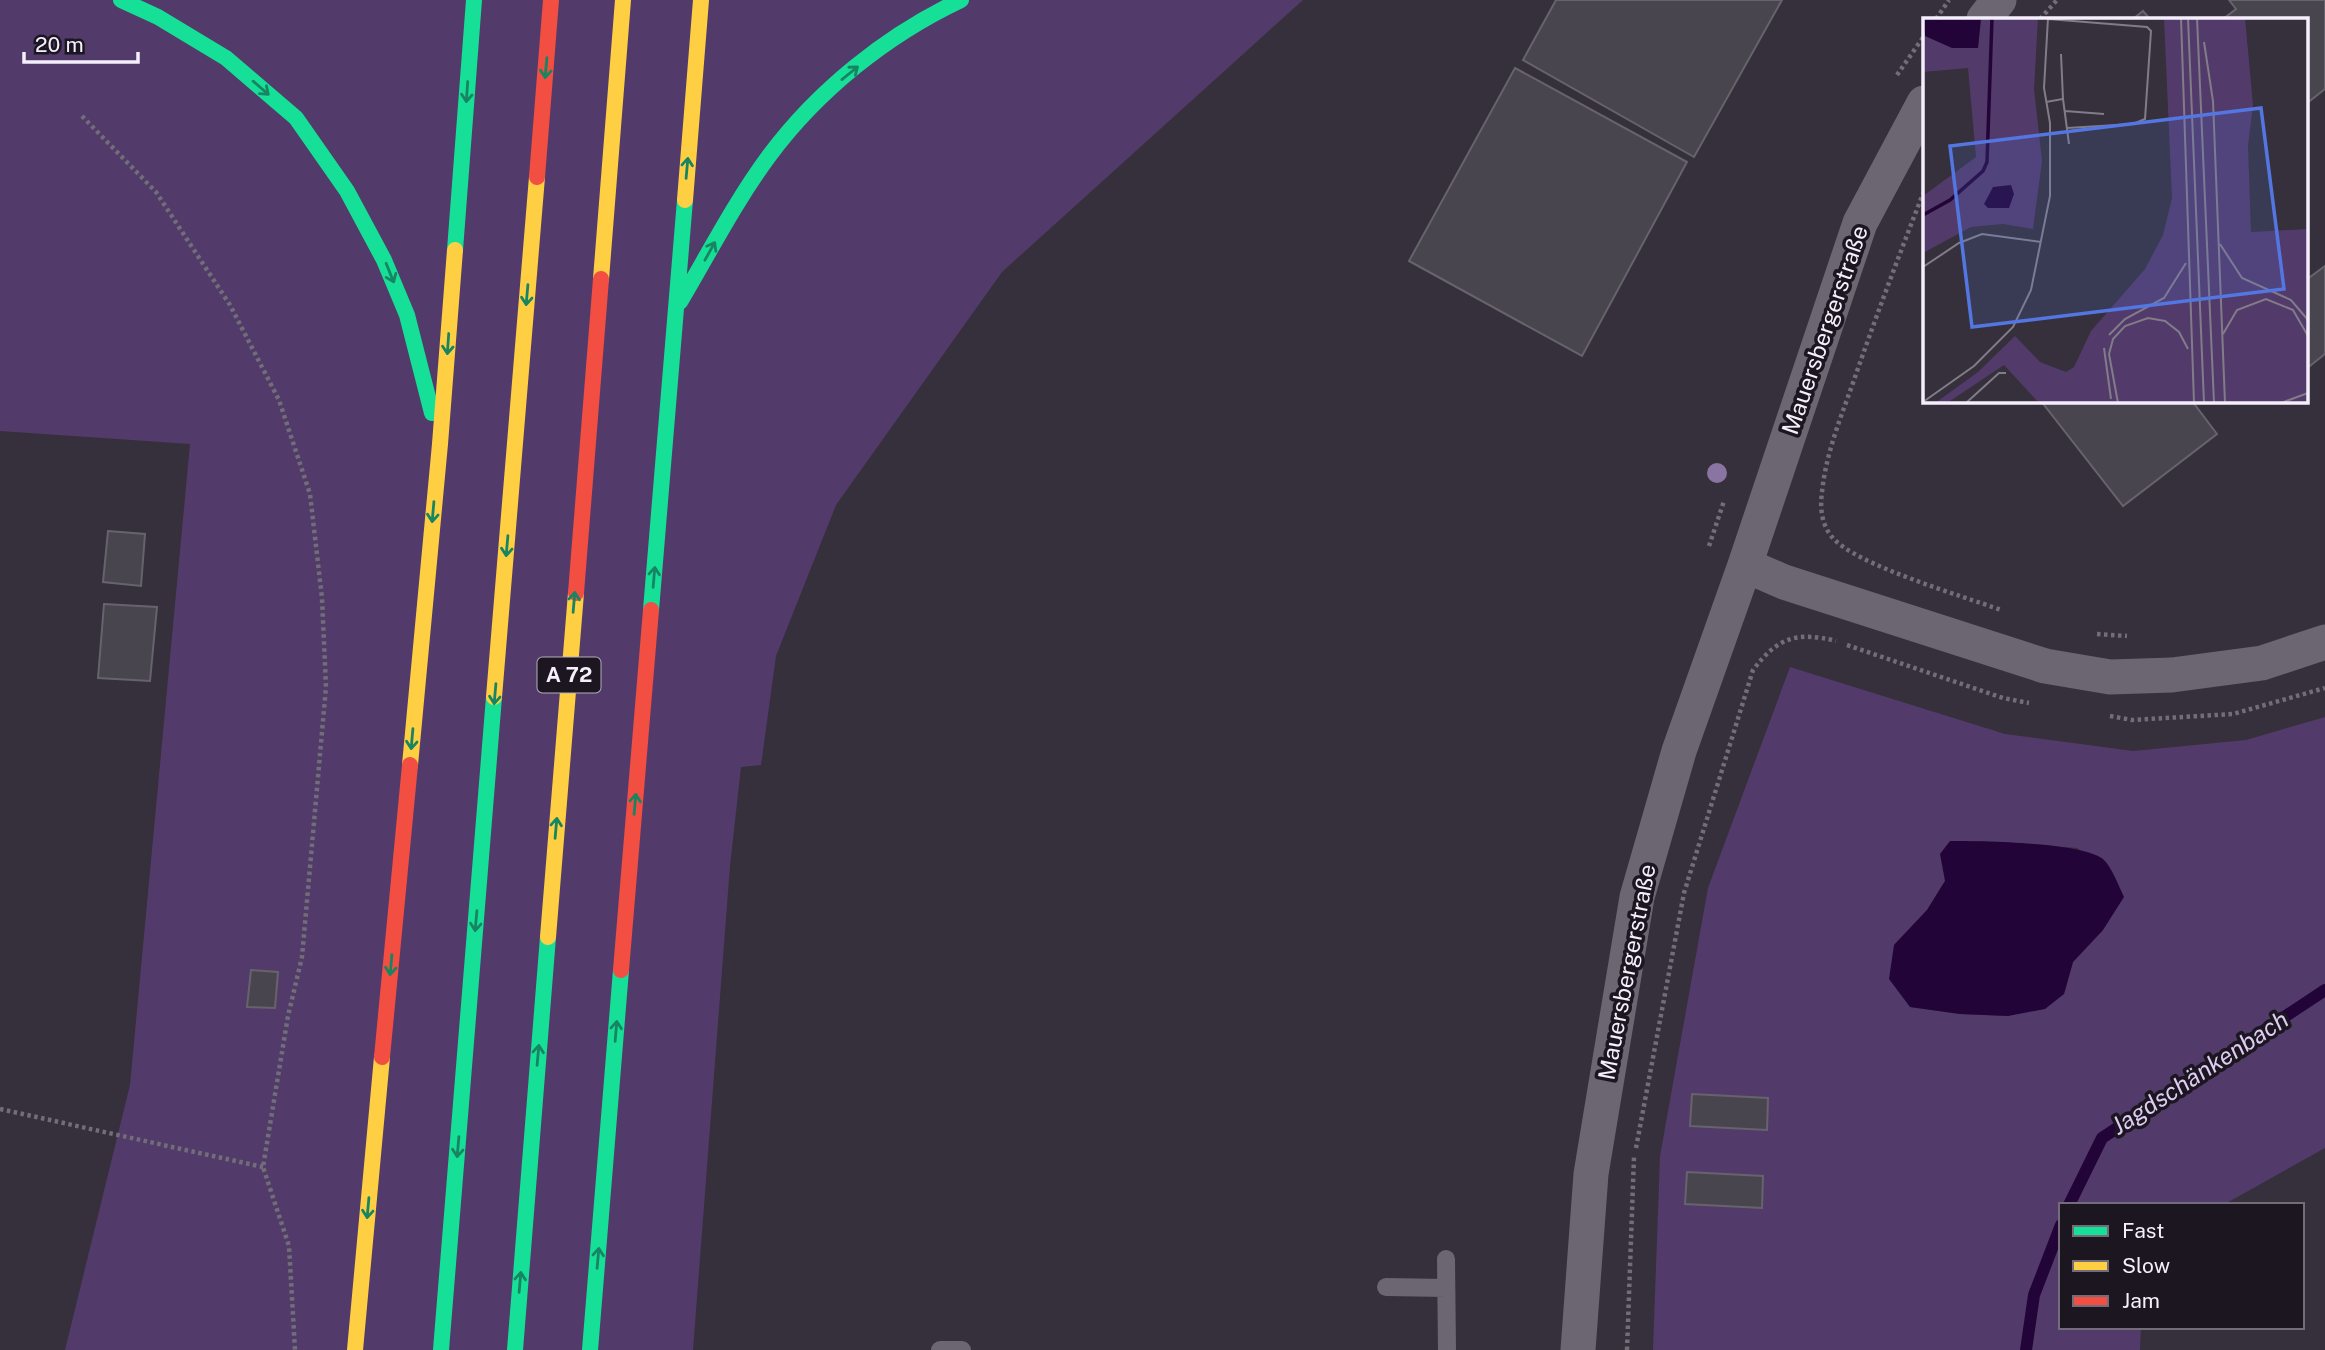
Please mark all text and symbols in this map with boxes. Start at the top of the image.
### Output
inset map [1923,18,2308,402]
scale bar [24,21,138,65]
text: 20 m [35,32,84,57]
one-way arrow [539,56,552,79]
one-way arrow [840,65,858,81]
one-way arrow [252,80,270,96]
one-way arrow [460,81,473,103]
one-way arrow [681,157,694,180]
street label: Mauersbergerstraße [1776,222,1873,438]
one-way arrow [703,241,717,261]
one-way arrow [384,262,397,283]
one-way arrow [520,283,533,306]
one-way arrow [441,332,454,355]
one-way arrow [426,501,439,523]
one-way arrow [500,534,513,557]
one-way arrow [648,567,661,589]
one-way arrow [568,590,581,613]
road number: A 72 [538,658,600,692]
one-way arrow [488,682,501,705]
one-way arrow [405,727,418,750]
one-way arrow [629,793,642,816]
one-way arrow [550,818,563,840]
street label: Mauersbergerstraße [1592,862,1661,1082]
one-way arrow [469,909,482,931]
one-way arrow [384,954,397,976]
water label: Jagdschänkenbach [2106,1005,2293,1140]
one-way arrow [610,1020,623,1043]
one-way arrow [532,1044,545,1067]
one-way arrow [451,1136,464,1158]
one-way arrow [362,1196,375,1219]
legend [2059,1203,2304,1329]
text: Fast [2122,1218,2164,1243]
one-way arrow [592,1247,605,1269]
text: Slow [2122,1253,2170,1278]
one-way arrow [514,1271,527,1294]
text: Jam [2122,1288,2160,1313]

